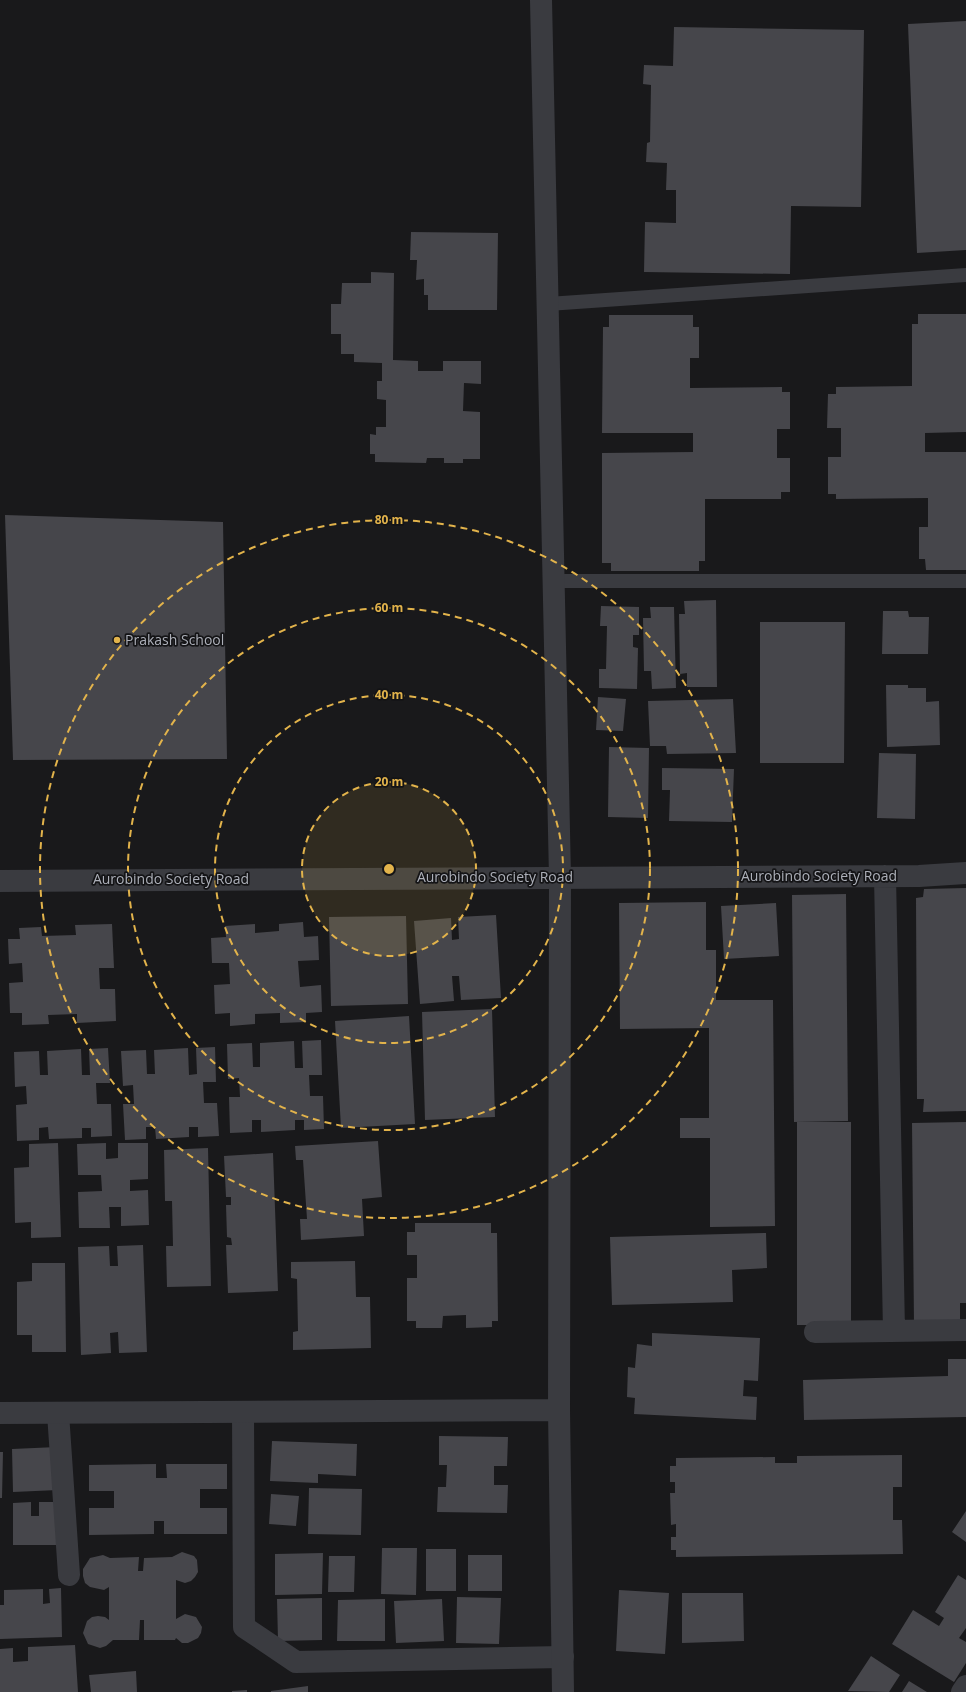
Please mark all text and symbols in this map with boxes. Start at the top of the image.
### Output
text: 80 m [375,511,403,528]
text: 60 m [375,599,403,616]
place label: Prakash School [125,630,224,649]
marker: Prakash School [112,635,122,645]
text: 40 m [375,686,403,703]
text: 20 m [375,773,403,790]
centre of rings [382,862,396,876]
street label: Aurobindo Society Road [741,866,897,885]
street label: Aurobindo Society Road [417,867,573,886]
street label: Aurobindo Society Road [93,869,249,888]

